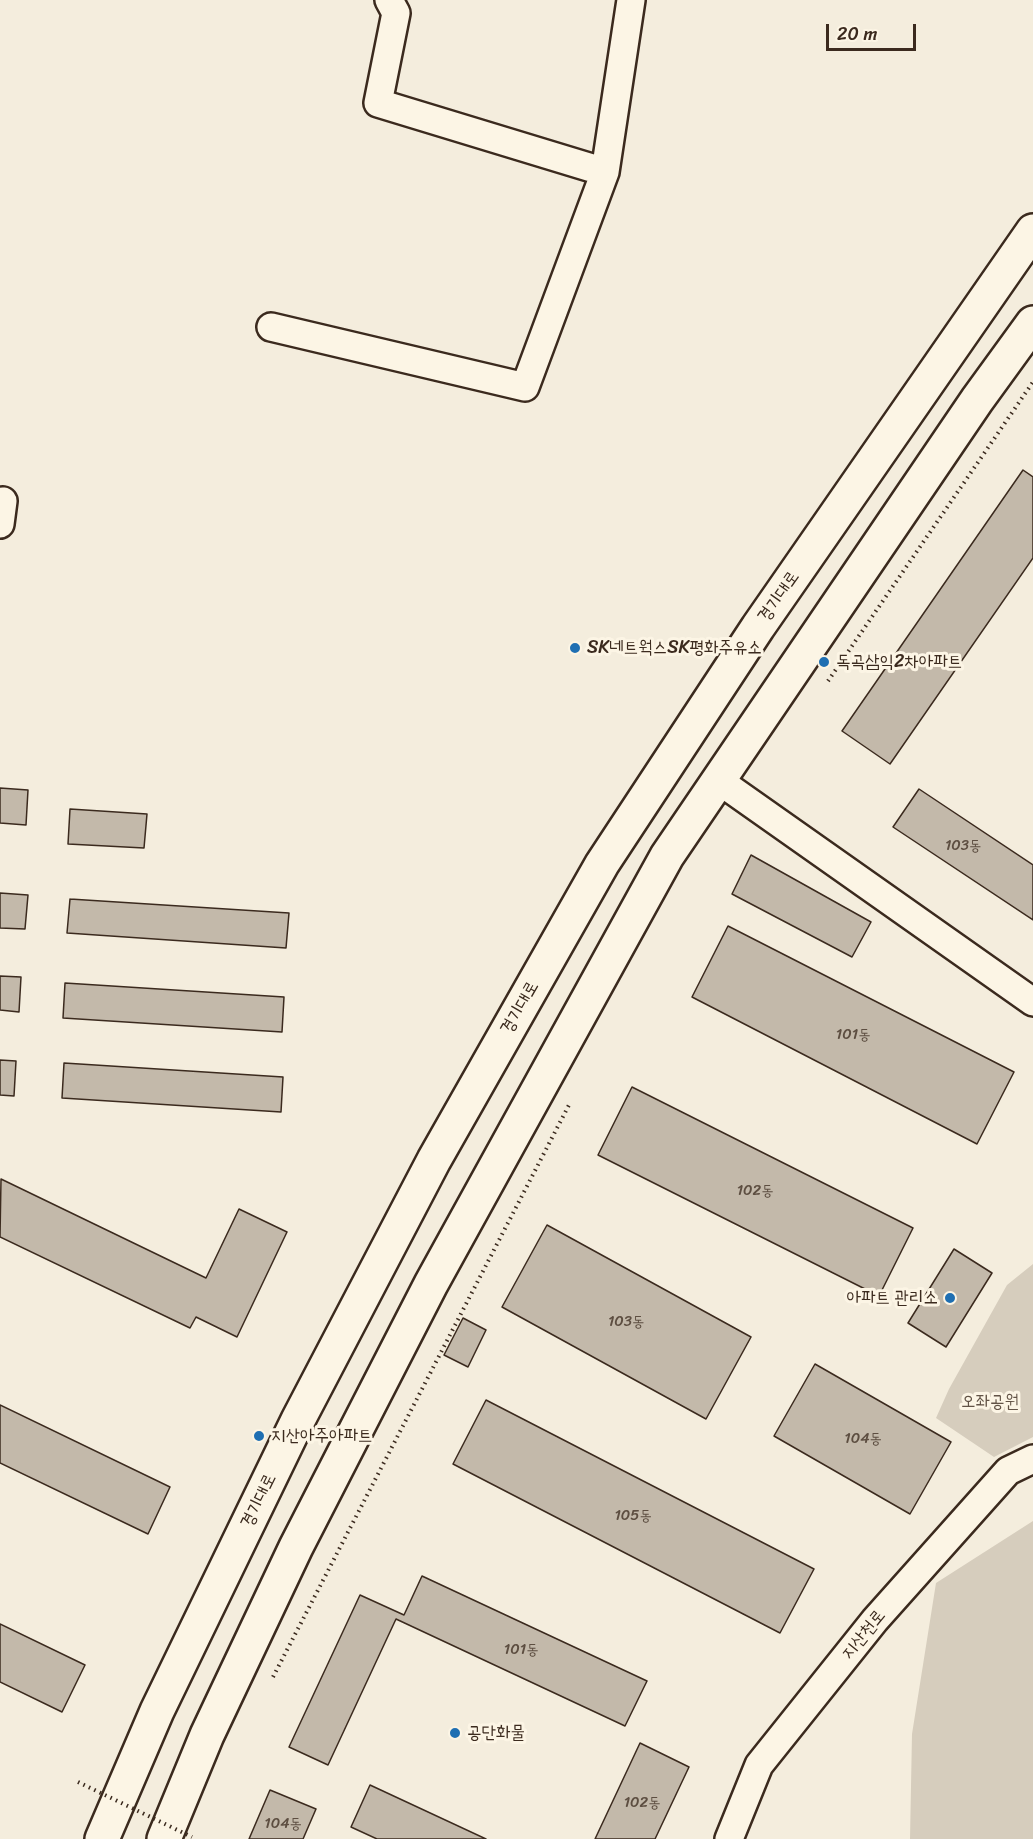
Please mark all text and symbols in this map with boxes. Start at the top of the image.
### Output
scale bar [829,12,919,50]
text: 20 m [837,18,877,50]
street label: 경기대로 [754,567,804,627]
place label: SK네트웍스SK평화주유소 [587,637,762,659]
marker: SK네트웍스SK평화주유소 [568,641,582,655]
place label: 독곡삼익2차아파트 [836,651,962,673]
marker: 독곡삼익2차아파트 [817,655,831,669]
house number: 103동 [945,837,981,855]
street label: 경기대로 [496,978,544,1038]
house number: 101동 [836,1026,870,1044]
house number: 102동 [737,1182,773,1200]
place label: 아파트 관리소 [846,1287,938,1309]
marker: 아파트 관리소 [943,1291,957,1305]
house number: 103동 [608,1313,644,1331]
park label: 오좌공원 [961,1391,1019,1413]
place label: 지산아주아파트 [271,1425,372,1447]
marker: 지산아주아파트 [252,1429,266,1443]
house number: 104동 [844,1430,882,1448]
street label: 경기대로 [237,1470,281,1532]
house number: 105동 [614,1507,652,1525]
street label: 지산천로 [837,1606,891,1664]
house number: 101동 [504,1641,538,1659]
place label: 공단화물 [467,1722,525,1744]
marker: 공단화물 [448,1726,462,1740]
house number: 102동 [624,1794,660,1812]
house number: 104동 [264,1815,302,1833]

